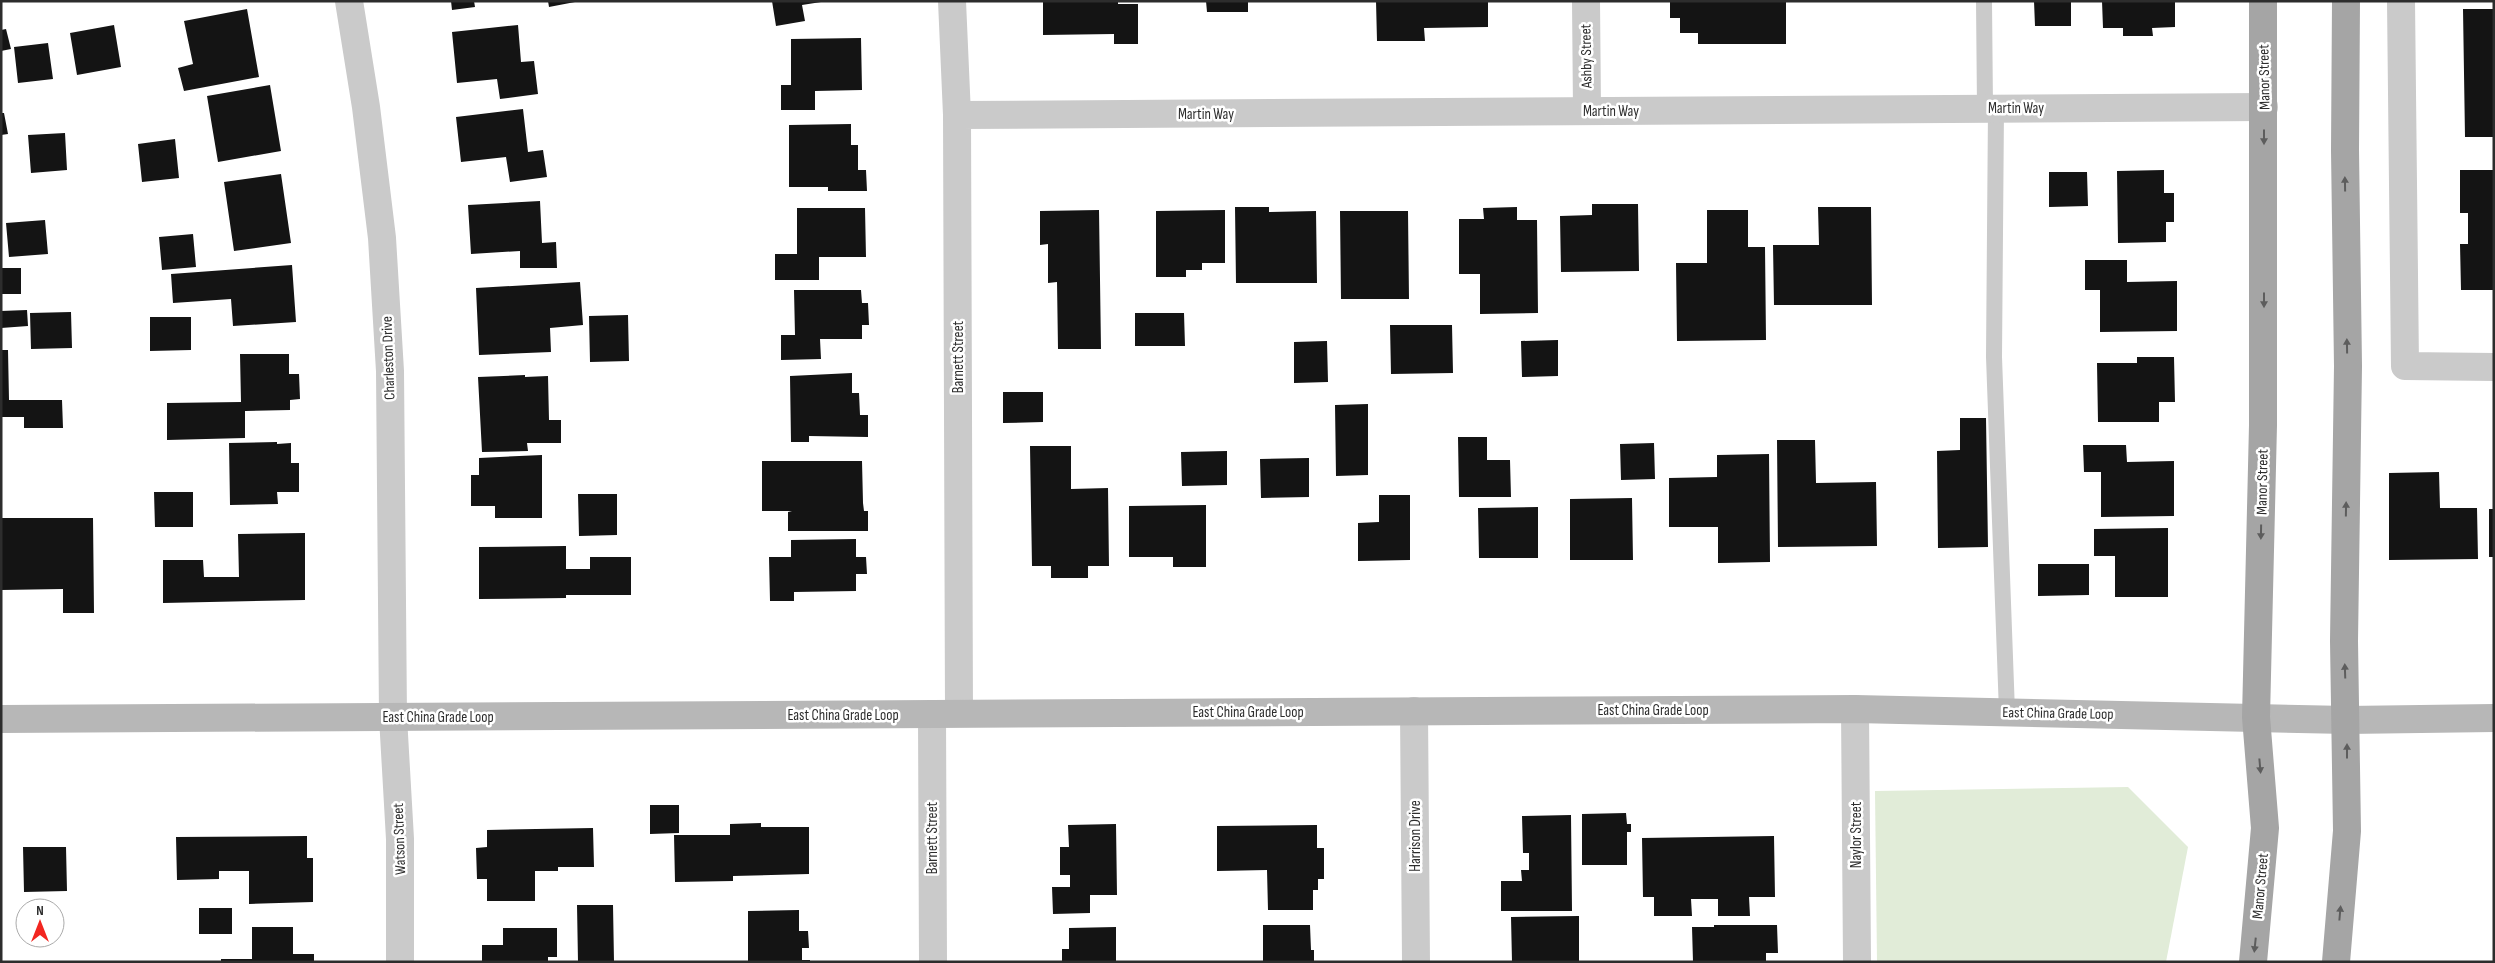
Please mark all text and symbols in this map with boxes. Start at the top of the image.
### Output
street label: Ashby Street [1576,23,1597,89]
street label: Manor Street [2254,44,2275,110]
street label: Martin Way [1988,99,2044,118]
street label: Martin Way [1583,102,1639,121]
street label: Martin Way [1178,105,1234,124]
one-way arrow [2260,130,2268,146]
one-way arrow [2341,176,2349,192]
one-way arrow [2260,292,2268,308]
street label: Charleston Drive [378,316,399,400]
street label: Barnett Street [949,320,968,393]
one-way arrow [2343,338,2351,354]
street label: Manor Street [2252,449,2273,515]
one-way arrow [2342,501,2350,517]
one-way arrow [2257,525,2265,541]
one-way arrow [2340,663,2348,679]
street label: East China Grade Loop [1597,701,1709,720]
street label: East China Grade Loop [1192,703,1304,722]
street label: East China Grade Loop [2002,703,2114,724]
street label: East China Grade Loop [787,706,899,725]
street label: East China Grade Loop [382,708,494,727]
one-way arrow [2343,743,2351,759]
one-way arrow [2256,758,2264,774]
street label: Harrison Drive [1406,800,1425,872]
street label: Barnett Street [923,801,942,874]
street label: Naylor Street [1847,801,1866,868]
street label: Watson Street [389,802,410,875]
street label: Manor Street [2248,852,2273,920]
north arrow [15,898,65,948]
text: N [36,902,44,919]
one-way arrow [2336,905,2344,921]
one-way arrow [2251,937,2259,953]

